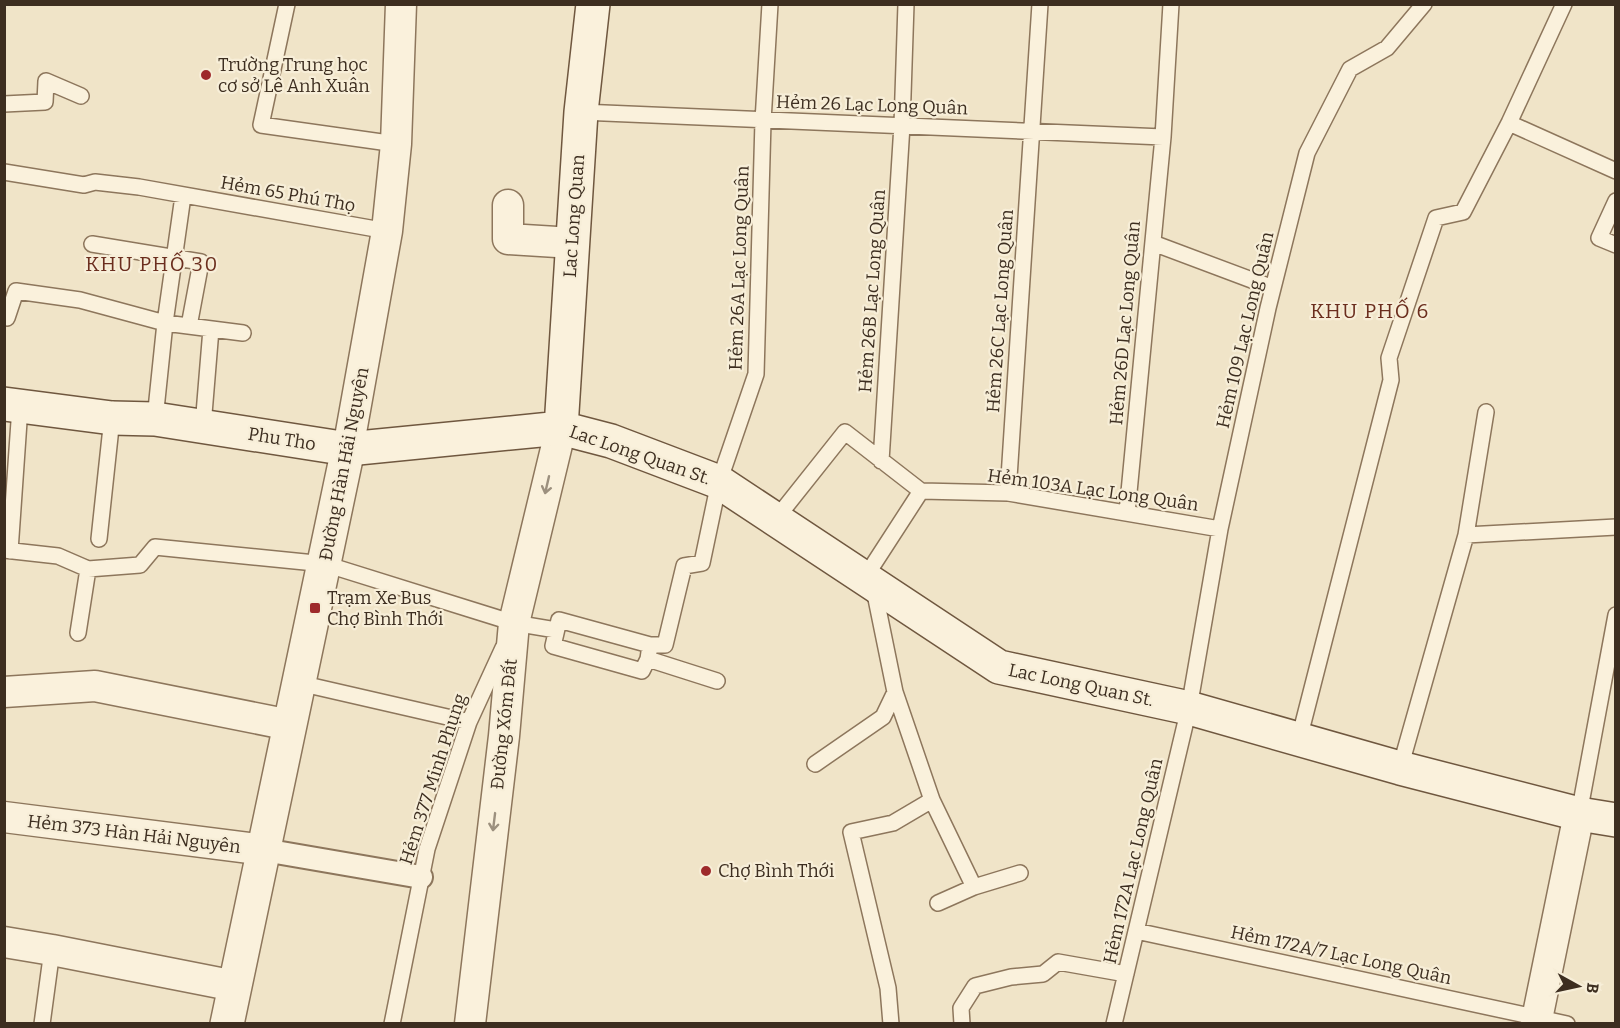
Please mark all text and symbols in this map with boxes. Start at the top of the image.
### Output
place label: Trường Trung học cơ sở Lê Anh Xuân [218,54,370,97]
marker: Trường Trung học cơ sở Lê Anh Xuân [199,68,213,82]
street label: Hẻm 26 Lạc Long Quân [776,91,969,119]
street label: Lac Long Quan [559,153,589,278]
street label: Hẻm 26A Lạc Long Quân [724,165,754,371]
street label: Hẻm 65 Phú Thọ [219,171,357,217]
street label: Hẻm 26B Lạc Long Quân [854,188,890,393]
street label: Hẻm 26C Lạc Long Quân [982,208,1018,413]
street label: Hẻm 26D Lạc Long Quân [1105,219,1145,426]
street label: Hẻm 109 Lạc Long Quân [1212,229,1278,430]
district label: KHU PHỐ 30 [85,250,219,276]
district label: KHU PHỐ 6 [1310,297,1430,323]
street label: Đường Hàn Hải Nguyên [314,365,374,563]
street label: Lac Long Quan St. [567,421,713,489]
street label: Phu Tho [247,423,317,455]
street label: Hẻm 103A Lạc Long Quân [986,464,1200,516]
one-way arrow [541,475,553,494]
place label: Trạm Xe Bus Chợ Bình Thới [327,587,443,630]
marker: Trạm Xe Bus Chợ Bình Thới [308,601,322,615]
street label: Đường Xóm Đất [486,657,522,790]
street label: Lac Long Quan St. [1006,659,1156,711]
street label: Hẻm 377 Minh Phụng [395,691,471,867]
street label: Hẻm 172A Lạc Long Quân [1099,756,1167,966]
street label: Hẻm 373 Hàn Hải Nguyên [26,810,242,858]
one-way arrow [488,812,499,832]
place label: Chợ Bình Thới [718,860,834,882]
marker: Chợ Bình Thới [699,864,713,878]
street label: Hẻm 172A/7 Lạc Long Quân [1229,921,1454,989]
north arrow [1548,956,1608,1016]
text: B [1582,982,1602,994]

